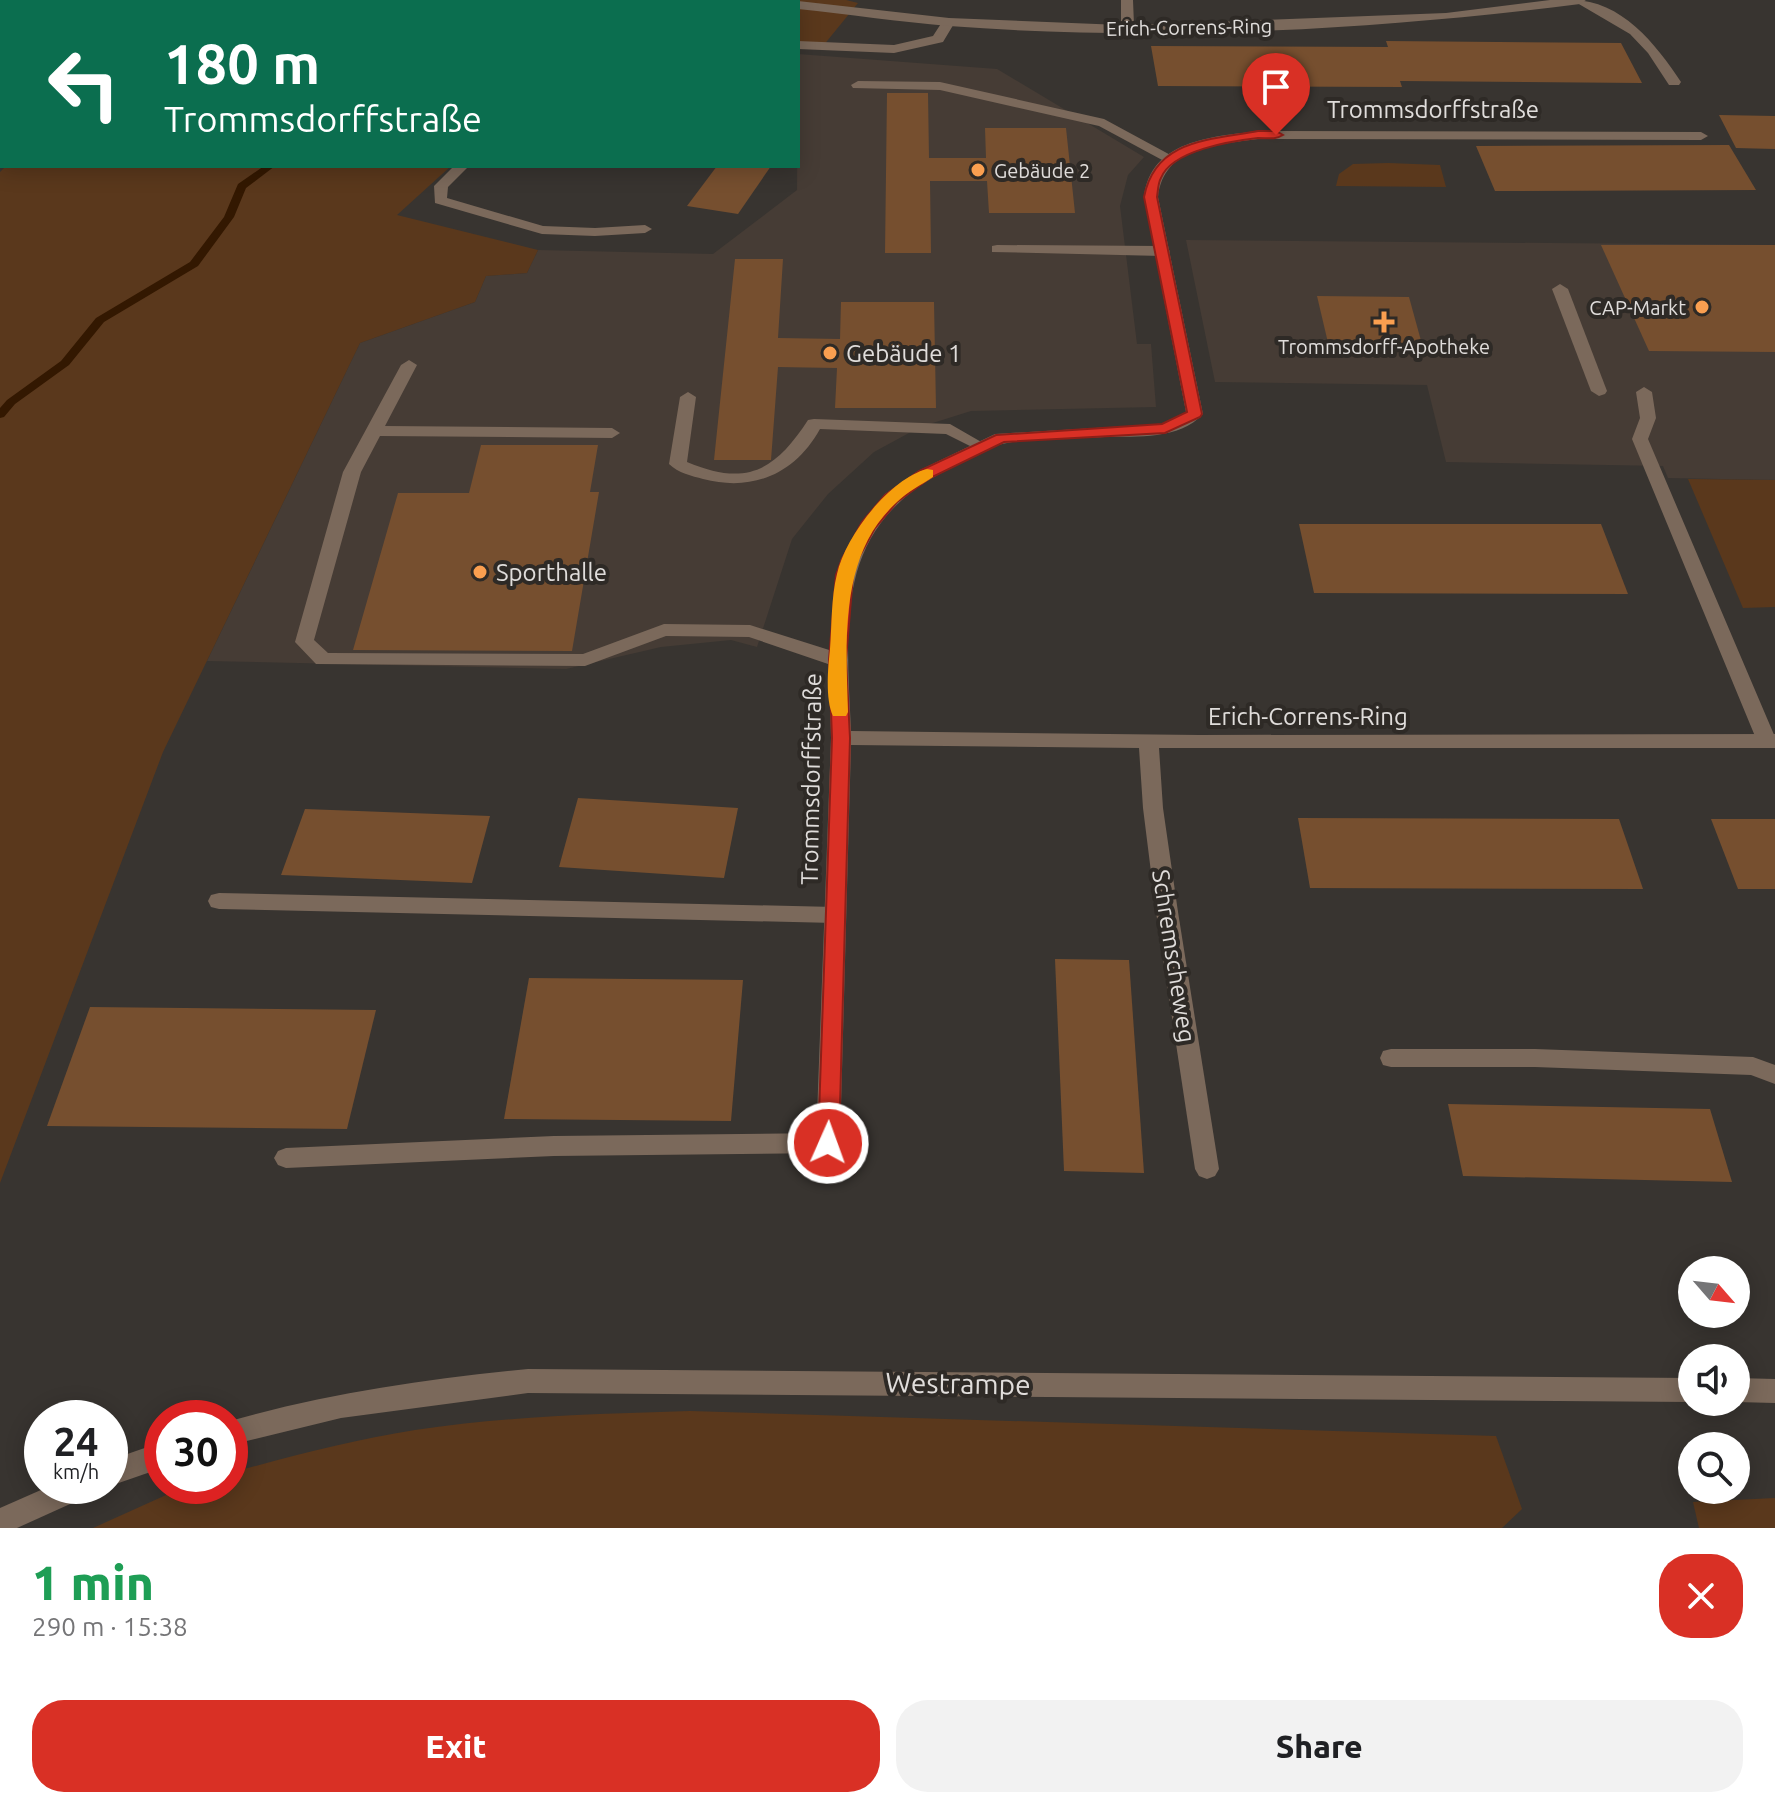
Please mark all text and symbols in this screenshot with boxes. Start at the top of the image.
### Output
street label: Erich-Correns-Ring [1106,14,1272,40]
icon: left [32,32,136,136]
text: 180 m [164,32,320,95]
pin [1242,53,1310,135]
icon: arrive [1254,65,1298,109]
street label: Trommsdorffstraße [1327,96,1539,123]
text: Trommsdorffstraße [164,98,482,139]
place label: Gebäude 2 [994,159,1090,182]
marker: Gebäude 2 [969,161,987,179]
place label: CAP-Markt [1589,296,1686,319]
marker: CAP-Markt [1693,298,1711,316]
marker: Trommsdorff-Apotheke [1375,313,1393,331]
place label: Trommsdorff-Apotheke [1278,335,1490,358]
place label: Gebäude 1 [846,340,962,367]
marker: Gebäude 1 [821,344,839,362]
place label: Sporthalle [496,559,607,586]
marker: Sporthalle [471,563,489,581]
street label: Trommsdorffstraße [796,673,826,885]
street label: Erich-Correns-Ring [1208,703,1408,730]
street label: Schremscheweg [1147,868,1201,1044]
position arrow [786,1101,870,1185]
north arrow [1678,1256,1750,1328]
map controls [1678,1256,1750,1504]
button: sound [1678,1344,1750,1416]
street label: Westrampe [885,1366,1031,1400]
speed limit sign: 30 [144,1400,248,1504]
text: 24 [53,1419,99,1464]
button: search [1678,1432,1750,1504]
text: km/h [53,1460,99,1483]
button: close [1659,1554,1743,1638]
text: 1 min [32,1555,154,1609]
text: 290 m · 15:38 [32,1612,188,1641]
button: Exit [32,1700,880,1792]
button: Share [896,1700,1743,1792]

